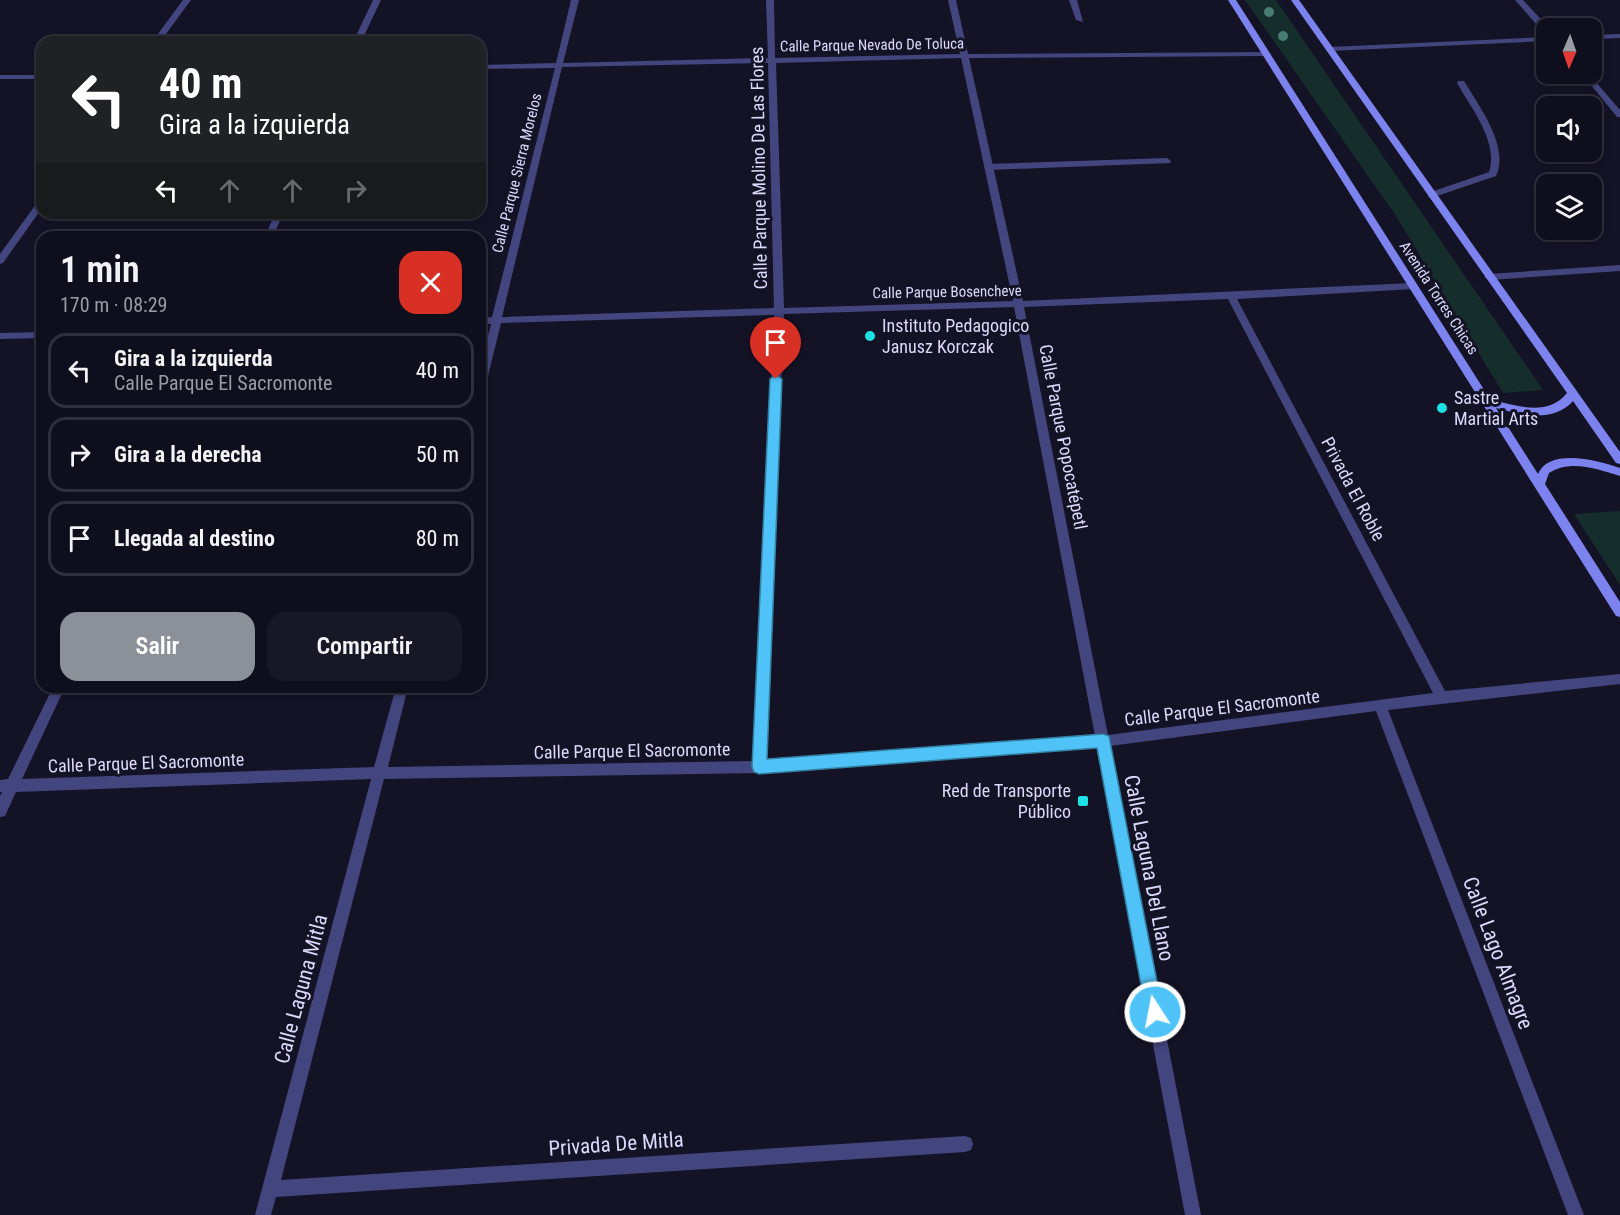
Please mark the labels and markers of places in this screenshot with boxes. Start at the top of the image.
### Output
place label: Instituto Pedagogico Janusz Korczak [882,315,1029,357]
pin [750,317,801,379]
marker: Instituto Pedagogico Janusz Korczak [863,329,877,343]
place label: Sastre Martial Arts [1454,387,1538,429]
marker: Sastre Martial Arts [1435,401,1449,415]
place label: Red de Transporte Público [942,780,1071,822]
marker: Red de Transporte Público [1076,794,1090,808]

